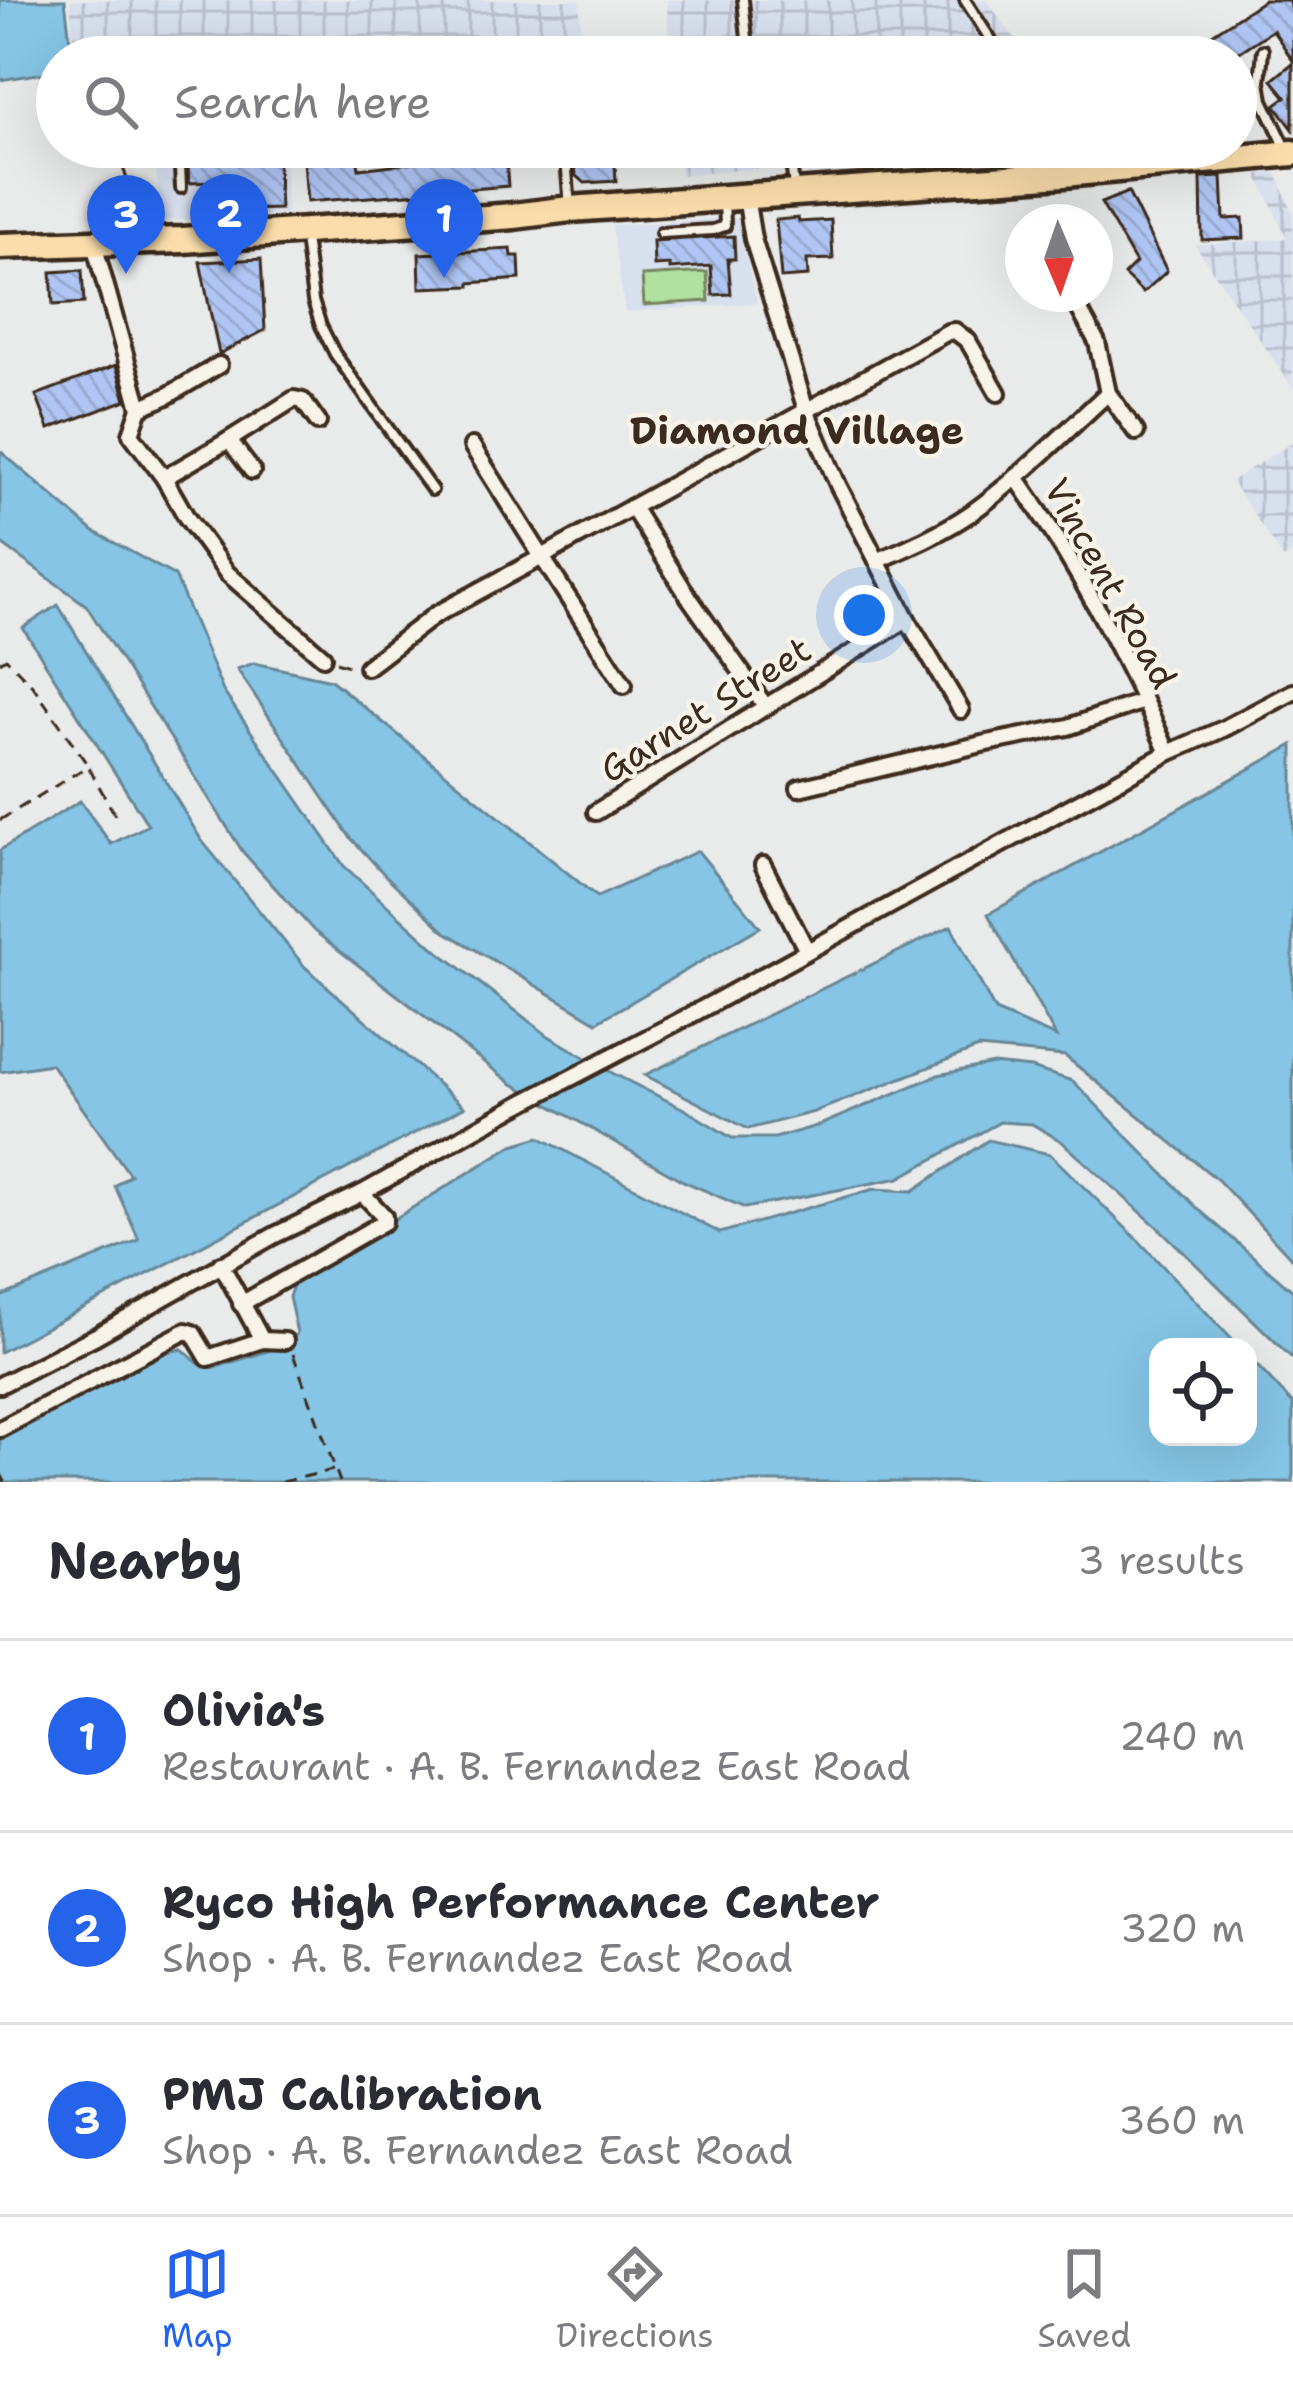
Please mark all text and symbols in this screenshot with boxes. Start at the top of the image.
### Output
search box [36,36,1257,168]
icon: search [78,69,144,135]
text: Search here [174,72,431,132]
pin: 2 [190,174,268,273]
pin: 3 [87,175,165,274]
pin: 1 [405,179,483,278]
north arrow [1005,204,1113,312]
district label: Diamond Village [630,404,964,456]
street label: Vincent Road [1033,469,1189,697]
your location [834,585,894,645]
street label: Garnet Street [590,625,820,794]
map controls [1149,1338,1257,1446]
button: locate [1149,1338,1257,1446]
text: Nearby [48,1526,243,1594]
text: 3 results [1078,1534,1245,1586]
text: Olivia's [162,1680,325,1740]
text: 1 [78,1710,96,1762]
text: 240 m [1119,1710,1245,1762]
text: Restaurant · A. B. Fernandez East Road [162,1740,911,1792]
text: Ryco High Performance Center [162,1872,880,1932]
text: 2 [73,1902,101,1954]
text: 320 m [1120,1902,1245,1954]
text: Shop · A. B. Fernandez East Road [162,1932,793,1984]
text: PMJ Calibration [162,2064,542,2124]
text: 3 [73,2094,101,2146]
text: 360 m [1118,2094,1245,2146]
text: Shop · A. B. Fernandez East Road [162,2124,793,2176]
tab: Map [162,2241,233,2358]
tab: Directions [556,2241,714,2358]
tab: Saved [1037,2241,1131,2358]

